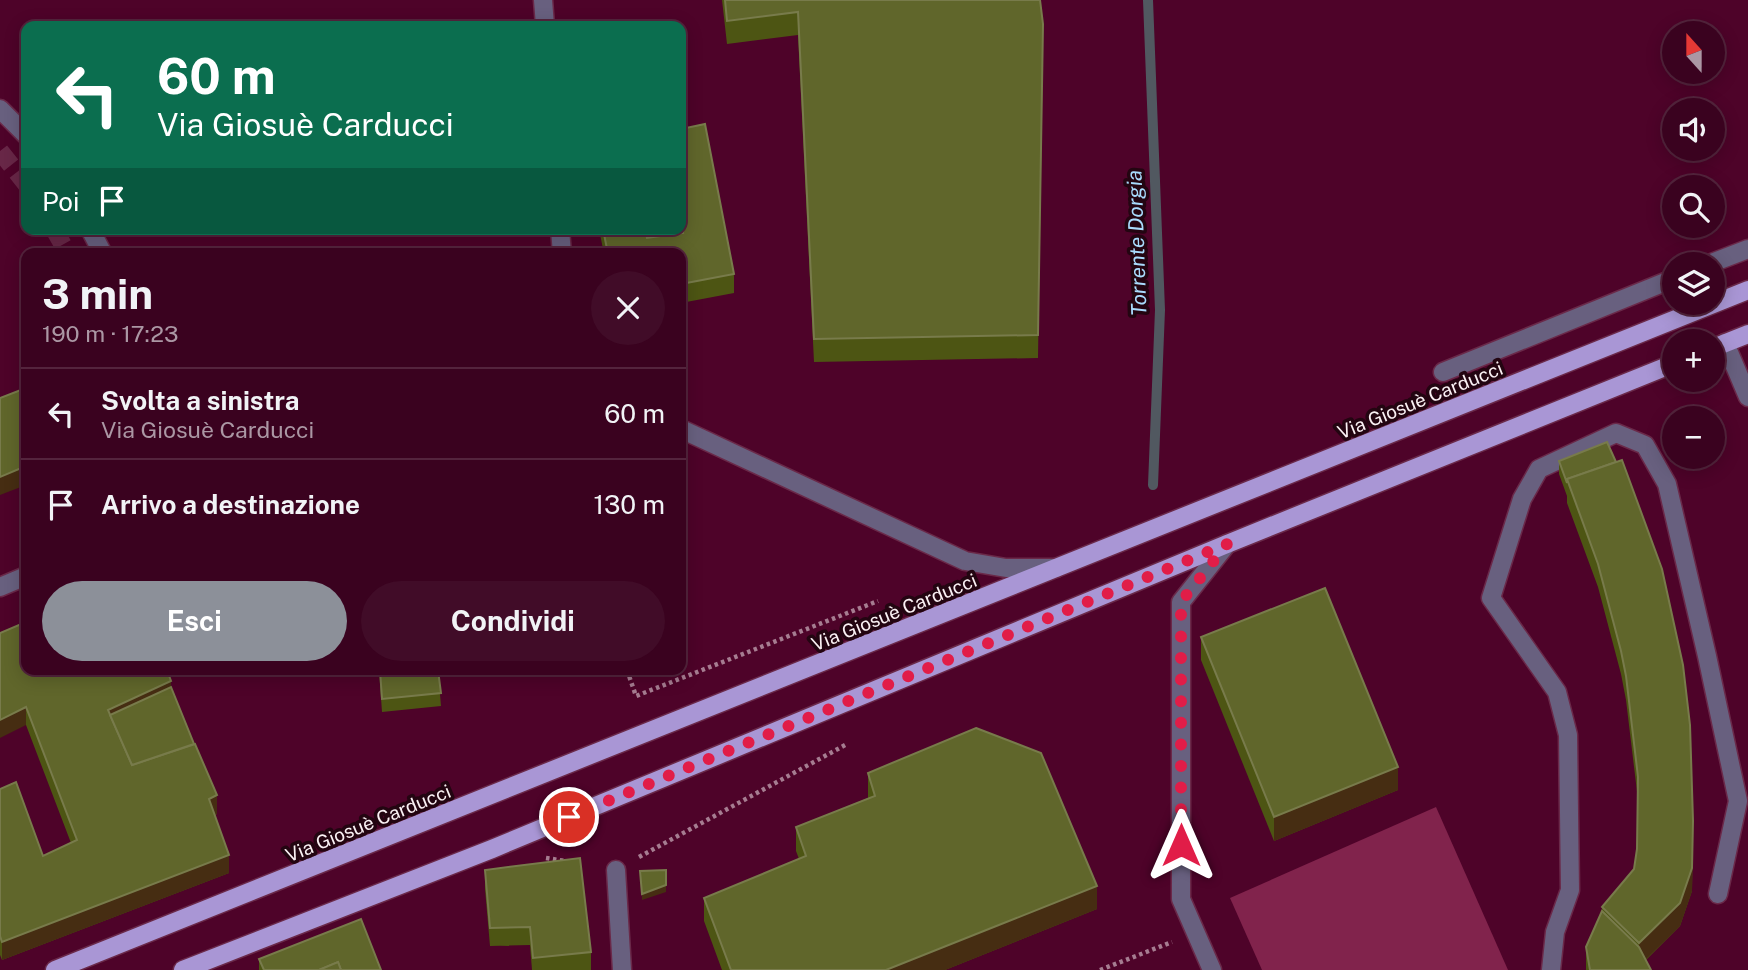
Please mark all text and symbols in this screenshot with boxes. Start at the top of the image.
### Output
north arrow [1662,21,1726,84]
map controls [1662,21,1725,469]
text: 60 m [157,47,276,105]
icon: left [42,49,133,140]
button: sound [1662,98,1725,161]
text: Via Giosuè Carducci [157,106,454,143]
water label: Torrente Dorgia [1121,170,1152,316]
button: search [1662,175,1725,238]
icon: arrive [93,182,131,220]
text: Poi [42,186,79,217]
button: layers [1662,252,1725,315]
text: 3 min [42,269,153,318]
button: close [591,271,665,345]
text: 190 m · 17:23 [42,320,178,347]
button: + [1662,329,1725,392]
street label: Via Giosuè Carducci [1334,357,1506,443]
text: Svolta a sinistra [101,385,299,416]
icon: left [42,395,80,433]
text: 60 m [604,398,665,429]
button: − [1662,406,1725,469]
text: Via Giosuè Carducci [101,416,314,443]
icon: arrive [42,486,80,524]
text: Arrivo a destinazione [101,489,360,520]
text: 130 m [593,489,665,520]
street label: Via Giosuè Carducci [808,569,980,655]
button: Esci [42,581,347,661]
button: Condividi [361,581,665,661]
street label: Via Giosuè Carducci [282,780,454,866]
pin [539,787,599,847]
icon: arrive [550,798,588,836]
position arrow [1144,808,1218,882]

